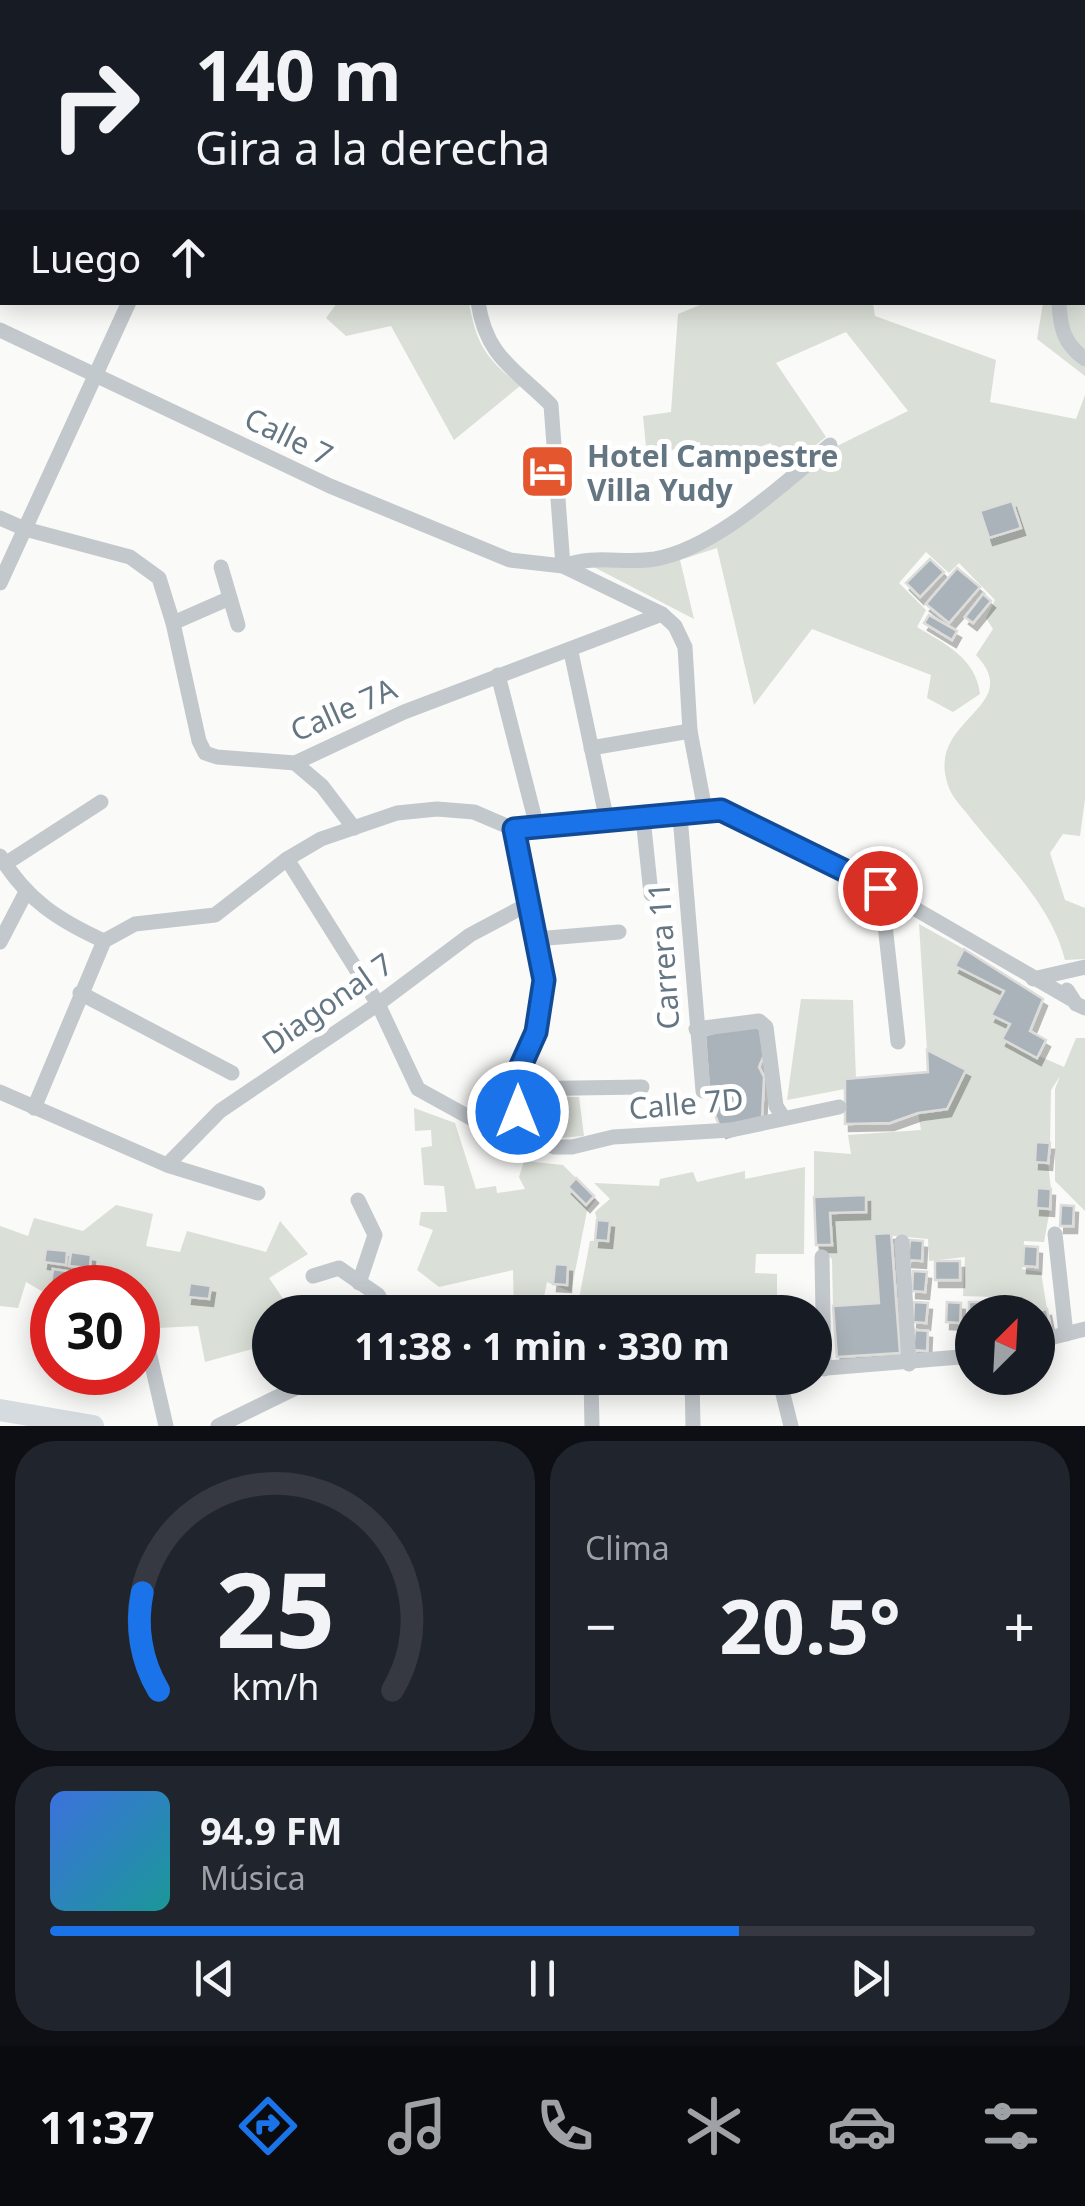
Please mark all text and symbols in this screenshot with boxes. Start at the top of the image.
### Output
text: 140 m [195,26,402,122]
icon: right [30,40,160,170]
text: Gira a la derecha [195,117,550,178]
icon: ahead [161,230,216,285]
text: Luego [30,232,141,284]
street label: Calle 7 [238,397,340,475]
place label: Hotel Campestre Villa Yudy [587,435,839,510]
hotel icon: Hotel Campestre Villa Yudy [518,442,578,502]
street label: Calle 7A [283,667,403,751]
pin [838,846,923,931]
icon: arrive [853,861,908,916]
street label: Carrera 11 [637,881,689,1031]
street label: Diagonal 7 [253,943,401,1063]
position arrow [466,1060,570,1164]
street label: Calle 7D [627,1078,745,1128]
speed limit sign: 30 [30,1265,160,1395]
north arrow [955,1295,1055,1395]
map controls [955,1295,1055,1395]
text: 11:38 · 1 min · 330 m [354,1319,730,1371]
text: Clima [585,1526,670,1569]
text: 25 [216,1537,334,1678]
text: 20.5° [719,1574,901,1676]
text: − [585,1588,616,1663]
text: + [1004,1588,1035,1663]
text: km/h [231,1662,319,1710]
text: 94.9 FM [200,1804,342,1856]
text: Música [200,1856,306,1899]
icon: previous [187,1951,242,2006]
icon: pause [515,1951,570,2006]
icon: next [843,1951,898,2006]
icon: directions [233,2091,303,2161]
icon: music [382,2091,452,2161]
icon: phone [530,2091,600,2161]
icon: climate [679,2091,749,2161]
icon: car [827,2091,897,2161]
icon: filters [976,2091,1046,2161]
text: 11:37 [39,2096,155,2157]

